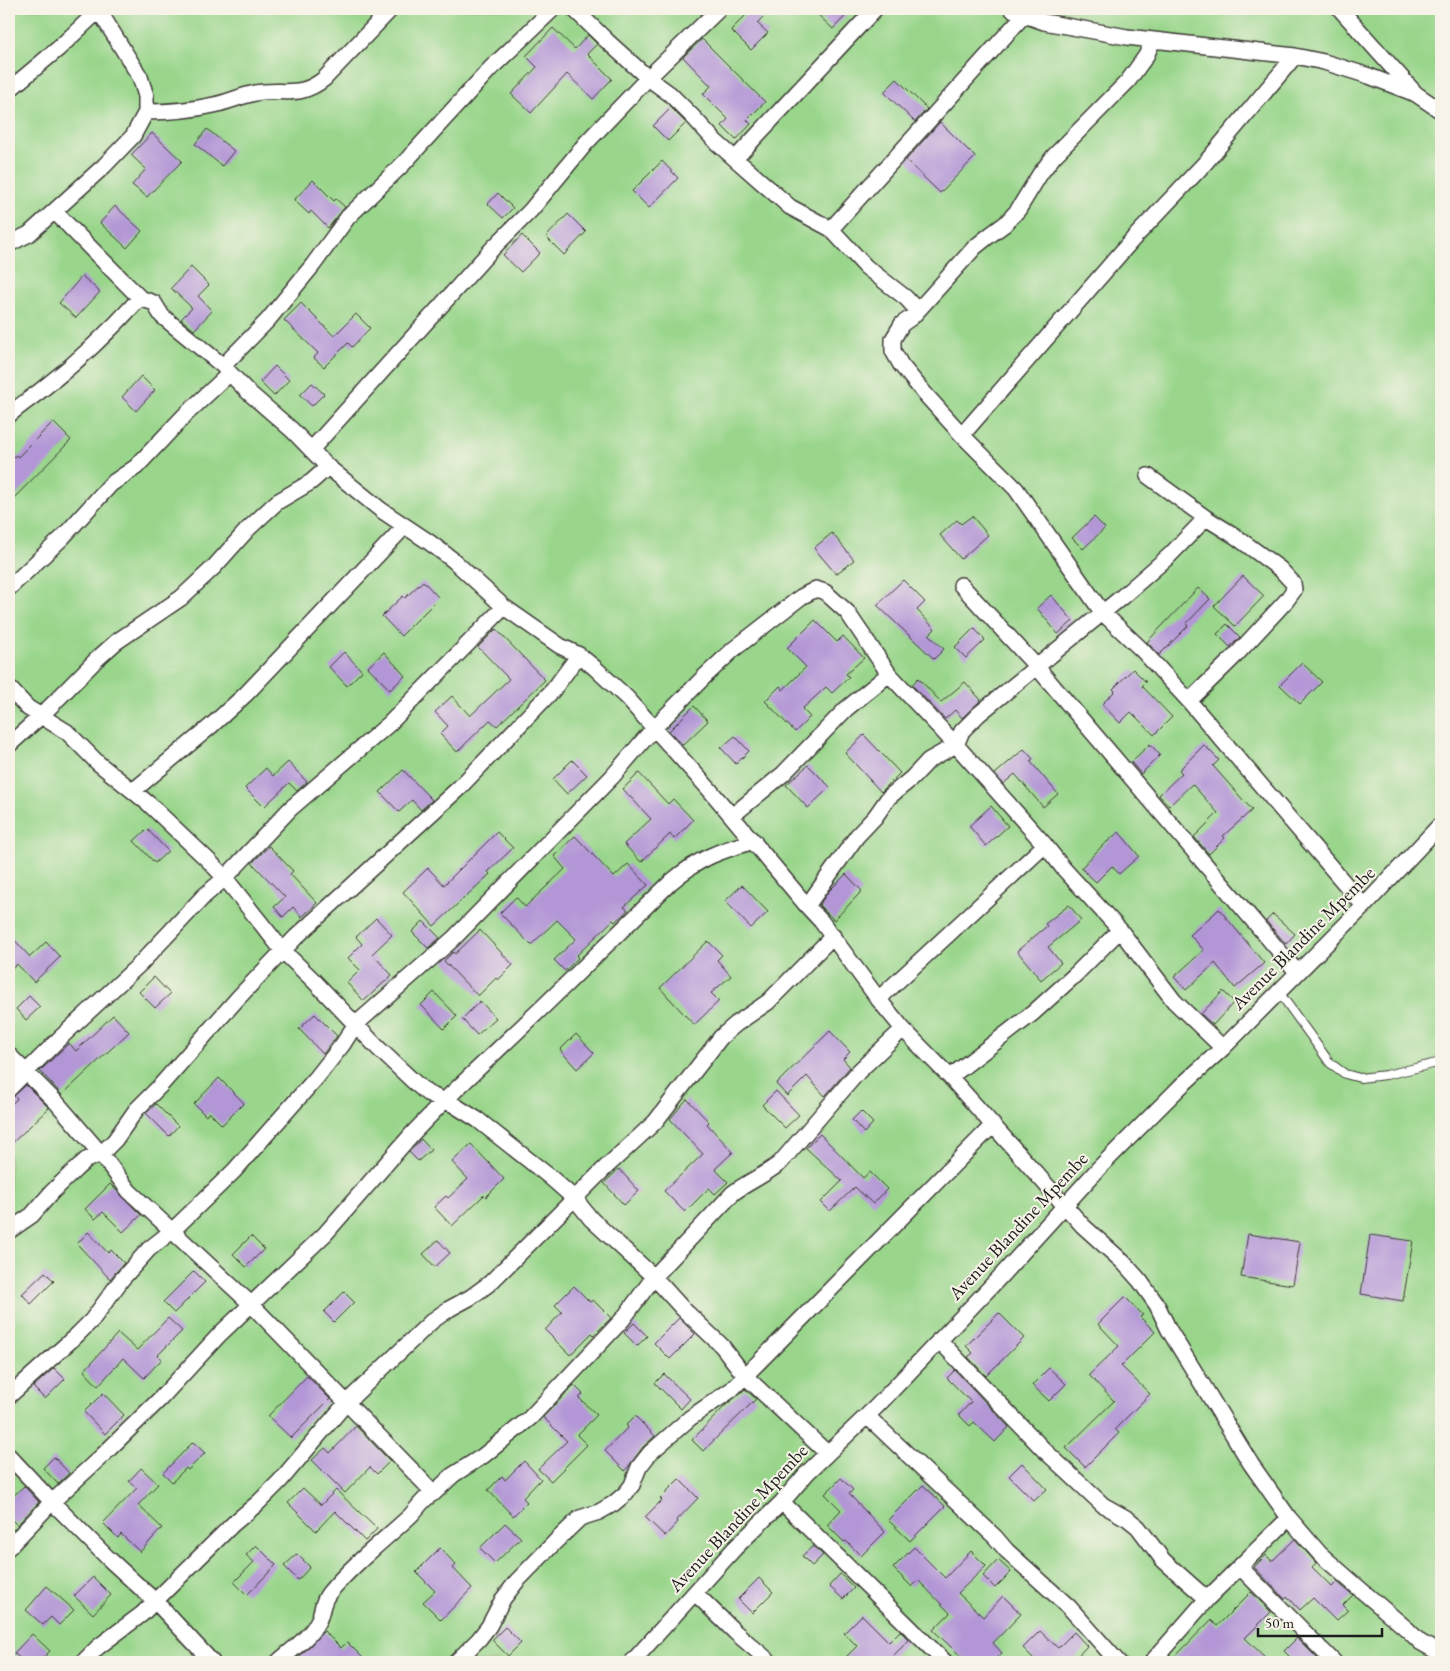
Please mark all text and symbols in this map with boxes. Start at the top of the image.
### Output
street label: Avenue Blandine Mpembe [1225,861,1380,1016]
street label: Avenue Blandine Mpembe [942,1147,1093,1306]
street label: Avenue Blandine Mpembe [662,1439,813,1598]
scale bar [1258,1606,1381,1638]
text: 50 m [1265,1613,1294,1632]

